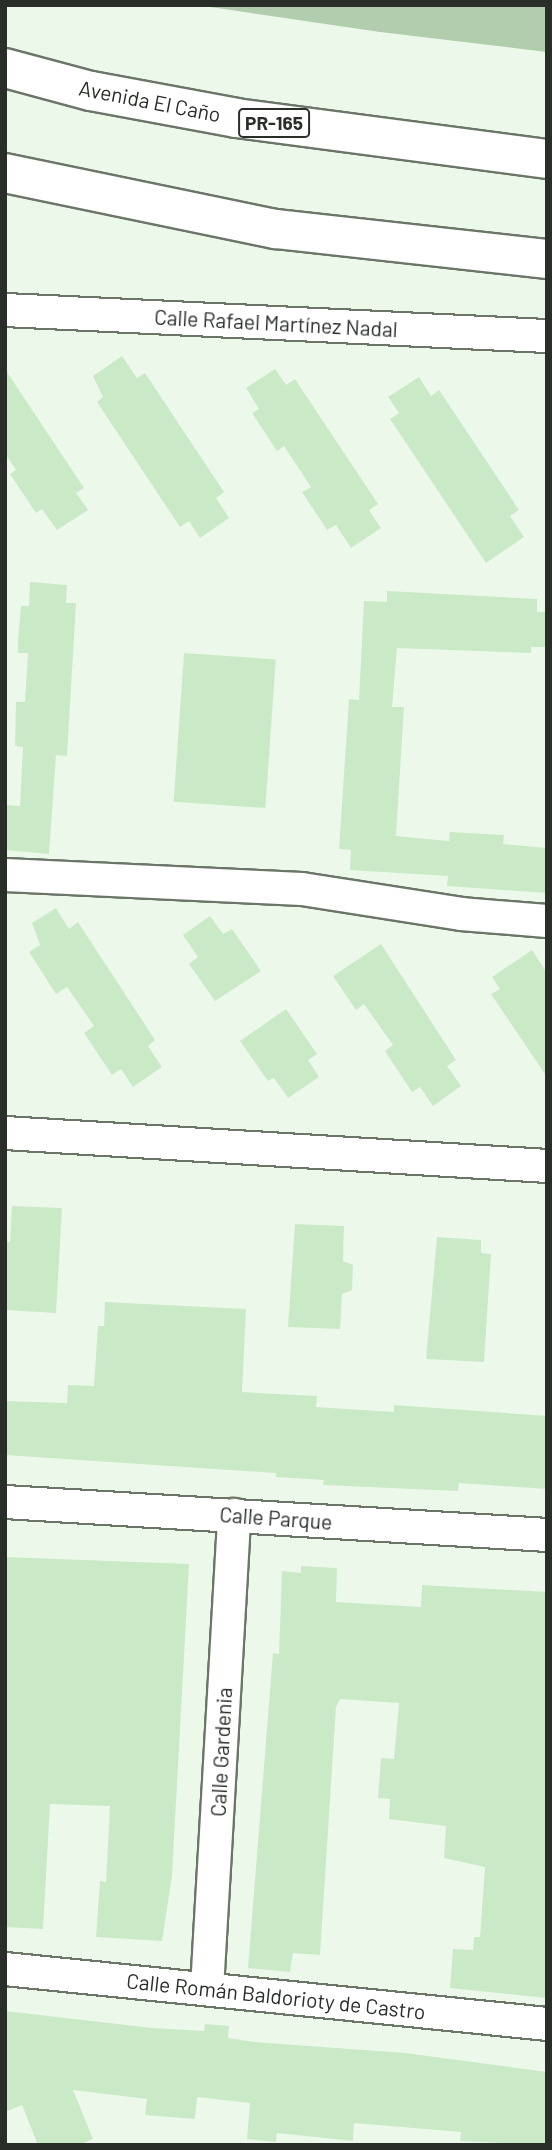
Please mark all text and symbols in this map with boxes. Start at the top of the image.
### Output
street label: Avenida El Caño [77,75,223,127]
road number: PR-165 [237,108,311,139]
street label: Calle Rafael Martínez Nadal [154,304,398,342]
street label: Calle Parque [219,1501,333,1535]
street label: Calle Gardenia [205,1687,237,1817]
street label: Calle Román Baldorioty de Castro [125,1968,427,2024]

